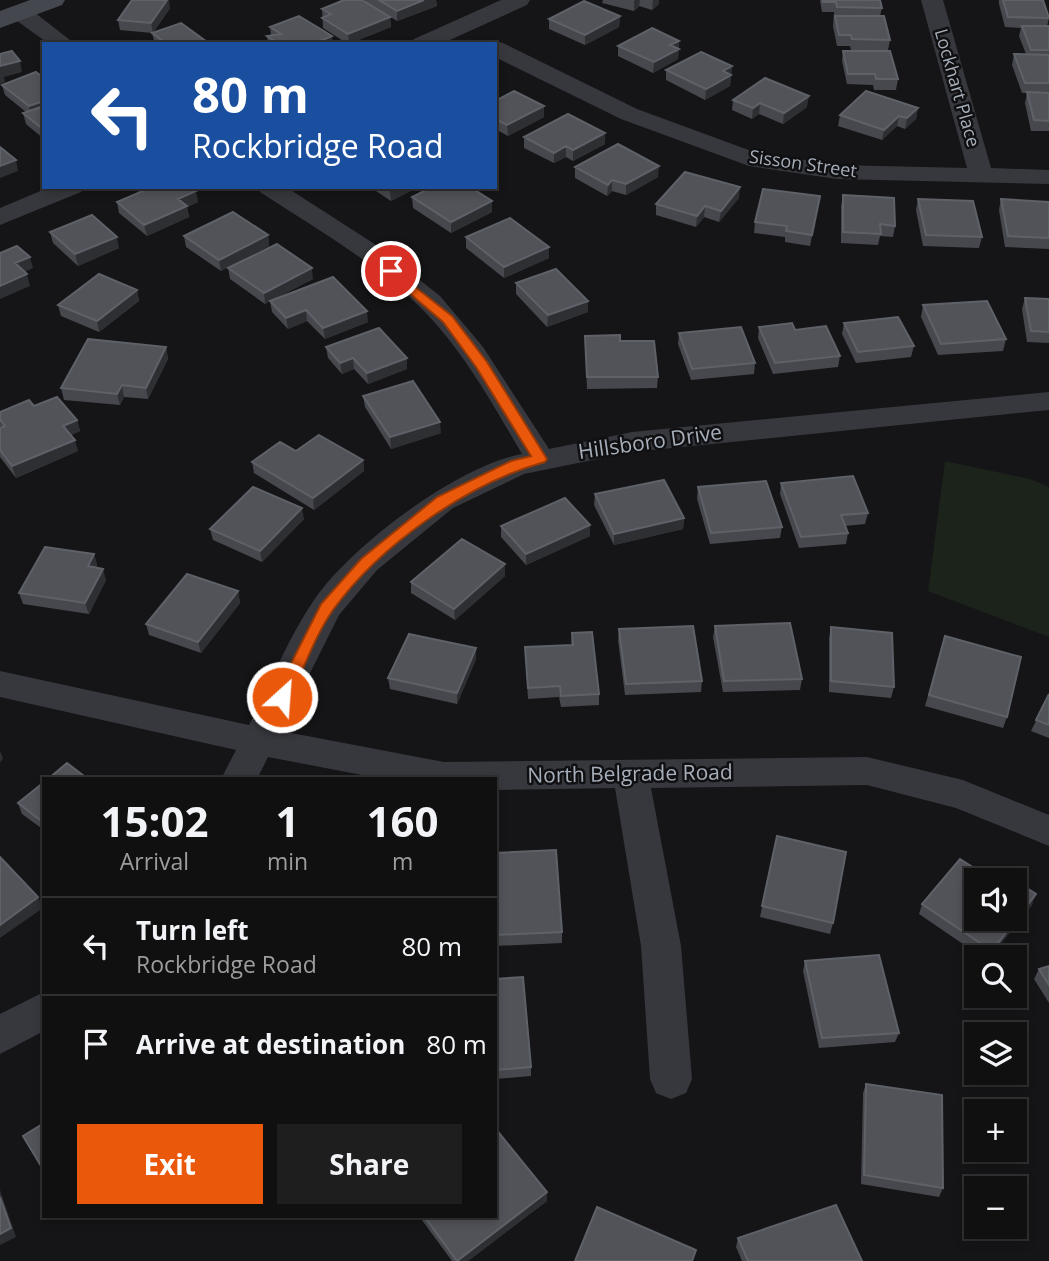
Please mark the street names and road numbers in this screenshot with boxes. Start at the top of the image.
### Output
street label: Lockhart Place [930,26,986,150]
street label: Sisson Street [748,144,858,182]
street label: Hillsboro Drive [576,417,724,465]
street label: North Belgrade Road [527,757,733,789]

